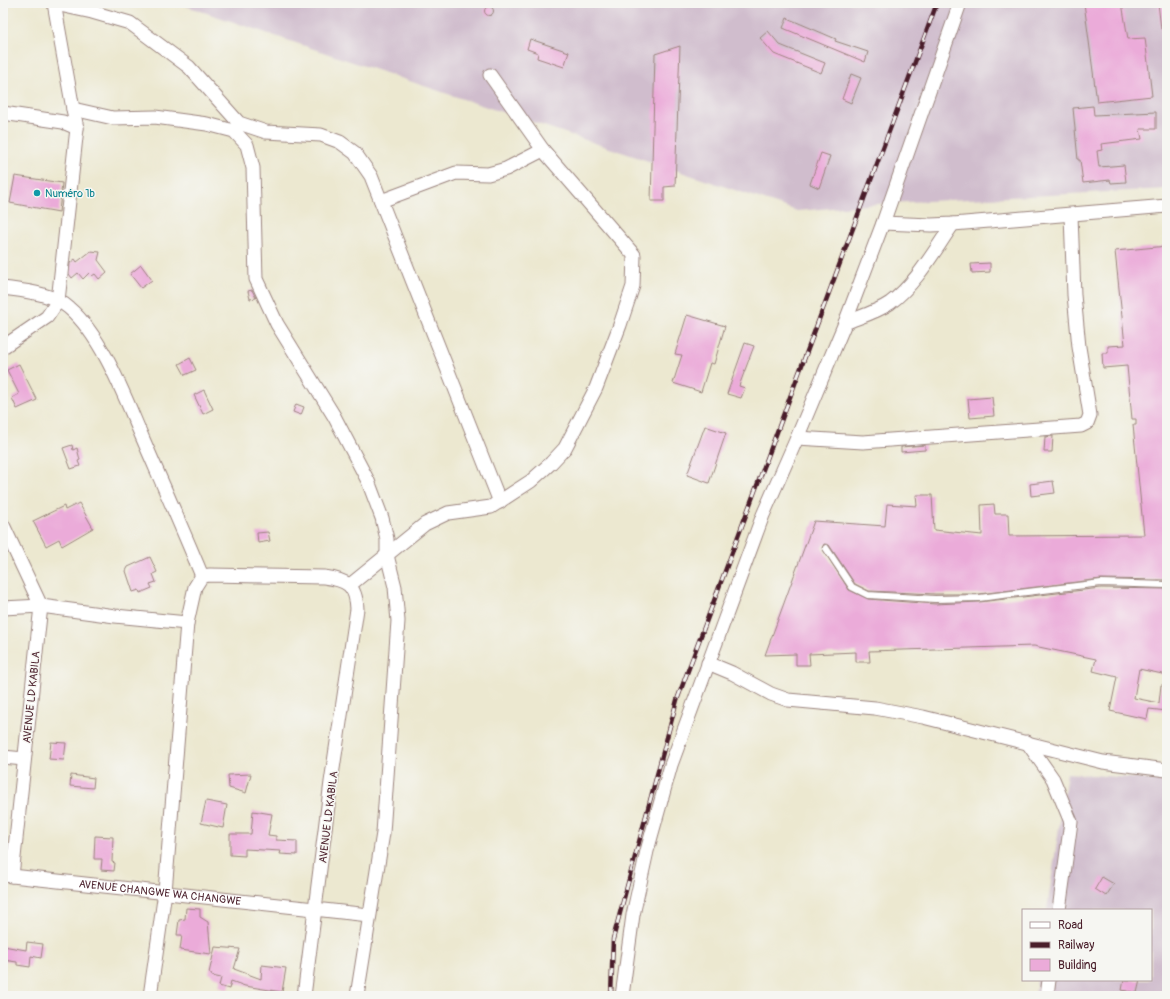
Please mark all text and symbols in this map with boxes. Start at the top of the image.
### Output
place label: Numéro 1b [45,187,95,200]
marker: Numéro 1b [32,188,42,198]
street label: AVENUE LD KABILA [20,650,43,744]
street label: AVENUE LD KABILA [316,770,341,864]
street label: AVENUE CHANGWE WA CHANGWE [78,877,242,908]
legend [1022,909,1152,981]
text: Road [1058,918,1083,933]
text: Railway [1058,938,1094,953]
text: Building [1058,958,1097,973]

